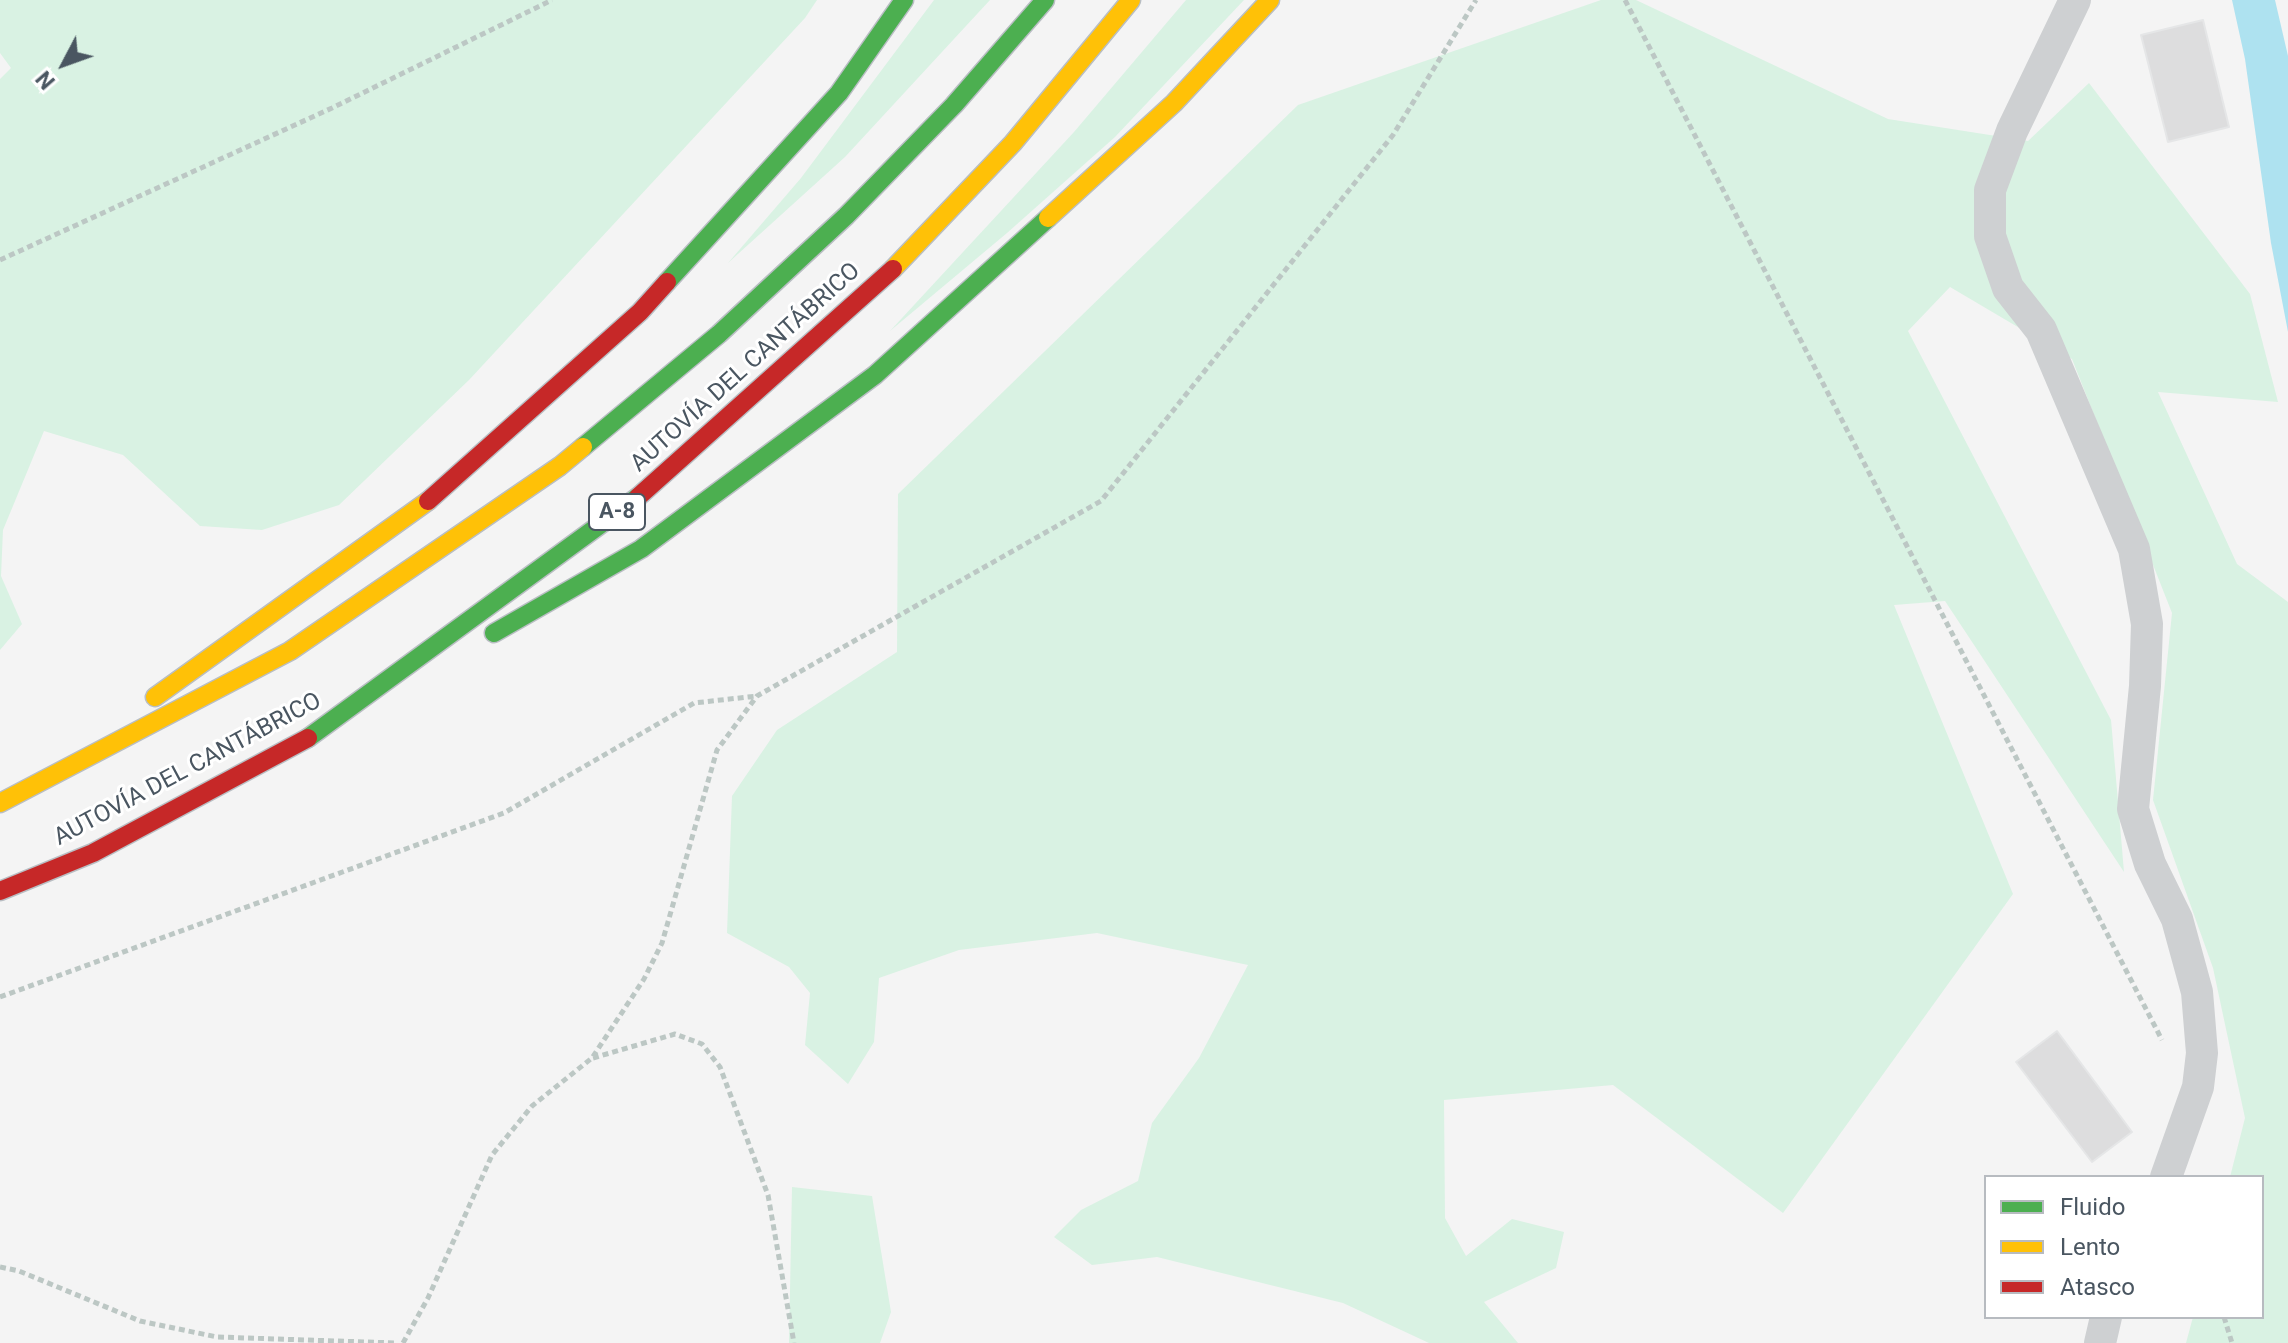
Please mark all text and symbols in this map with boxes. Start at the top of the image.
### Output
north arrow [24,24,104,104]
text: N [31,66,60,94]
street label: AUTOVÍA DEL CANTÁBRICO [625,257,867,479]
road number: A-8 [589,494,645,530]
street label: AUTOVÍA DEL CANTÁBRICO [49,687,327,853]
legend [1984,1175,2264,1319]
text: Fluido [2060,1193,2125,1221]
text: Lento [2060,1233,2120,1261]
text: Atasco [2060,1273,2135,1301]

